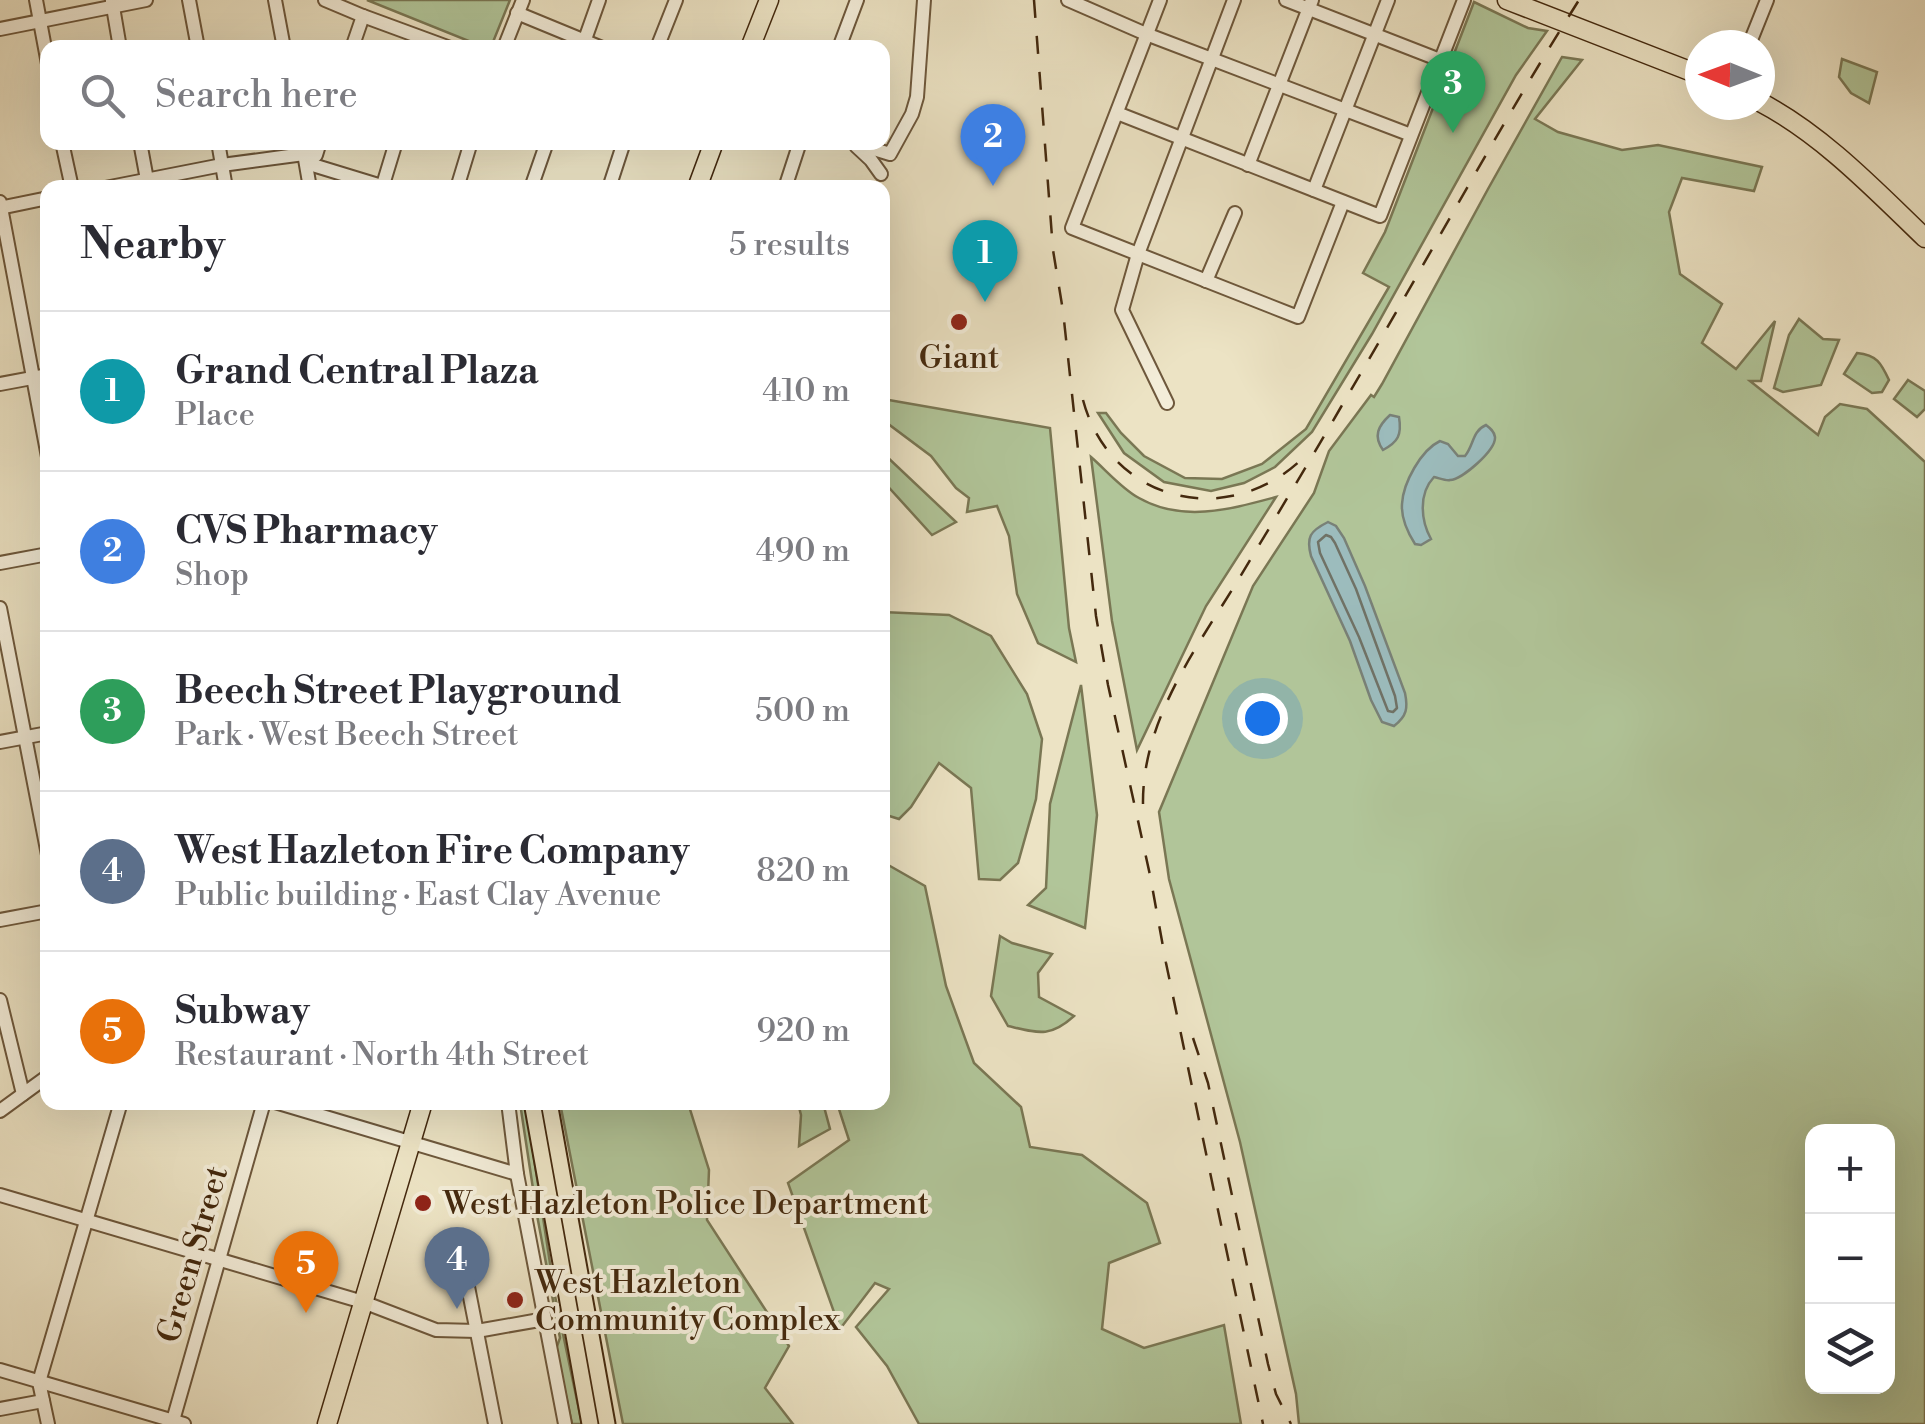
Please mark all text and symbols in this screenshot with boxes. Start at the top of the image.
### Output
north arrow [1685,30,1775,120]
search box [40,40,890,150]
pin: 3 [1420,51,1486,133]
icon: search [75,68,130,123]
text: Search here [155,72,358,119]
pin: 2 [960,104,1026,186]
text: Nearby [80,219,225,272]
pin: 1 [952,220,1018,302]
text: 5 results [729,225,850,265]
marker: Giant [948,311,970,333]
place label: Giant [919,338,999,378]
text: Grand Central Plaza [175,348,538,395]
text: 1 [105,371,120,411]
text: 410 m [762,371,850,411]
text: Place [175,395,255,435]
text: CVS Pharmacy [175,508,438,555]
text: 2 [102,531,123,571]
text: 490 m [756,531,850,571]
text: Shop [175,555,249,595]
text: Beech Street Playground [175,668,622,715]
text: 3 [103,691,122,731]
text: 500 m [755,691,850,731]
your location [1237,693,1288,744]
text: Park · West Beech Street [175,715,519,755]
text: West Hazleton Fire Company [175,828,690,875]
text: 4 [102,851,123,891]
text: 820 m [756,851,850,891]
text: Public building · East Clay Avenue [175,875,661,915]
text: Subway [175,988,310,1035]
text: 5 [103,1011,122,1051]
text: 920 m [757,1011,850,1051]
text: Restaurant · North 4th Street [175,1035,589,1075]
map controls [1805,1124,1895,1394]
button: + [1805,1124,1895,1214]
street label: Green Street [149,1161,237,1347]
place label: West Hazleton Police Department [442,1184,929,1224]
marker: West Hazleton Police Department [412,1192,434,1214]
button: − [1805,1214,1895,1304]
pin: 4 [424,1226,490,1309]
pin: 5 [274,1230,338,1313]
place label: West Hazleton Community Complex [534,1263,841,1340]
marker: West Hazleton Community Complex [504,1289,526,1311]
button: layers [1805,1304,1895,1394]

